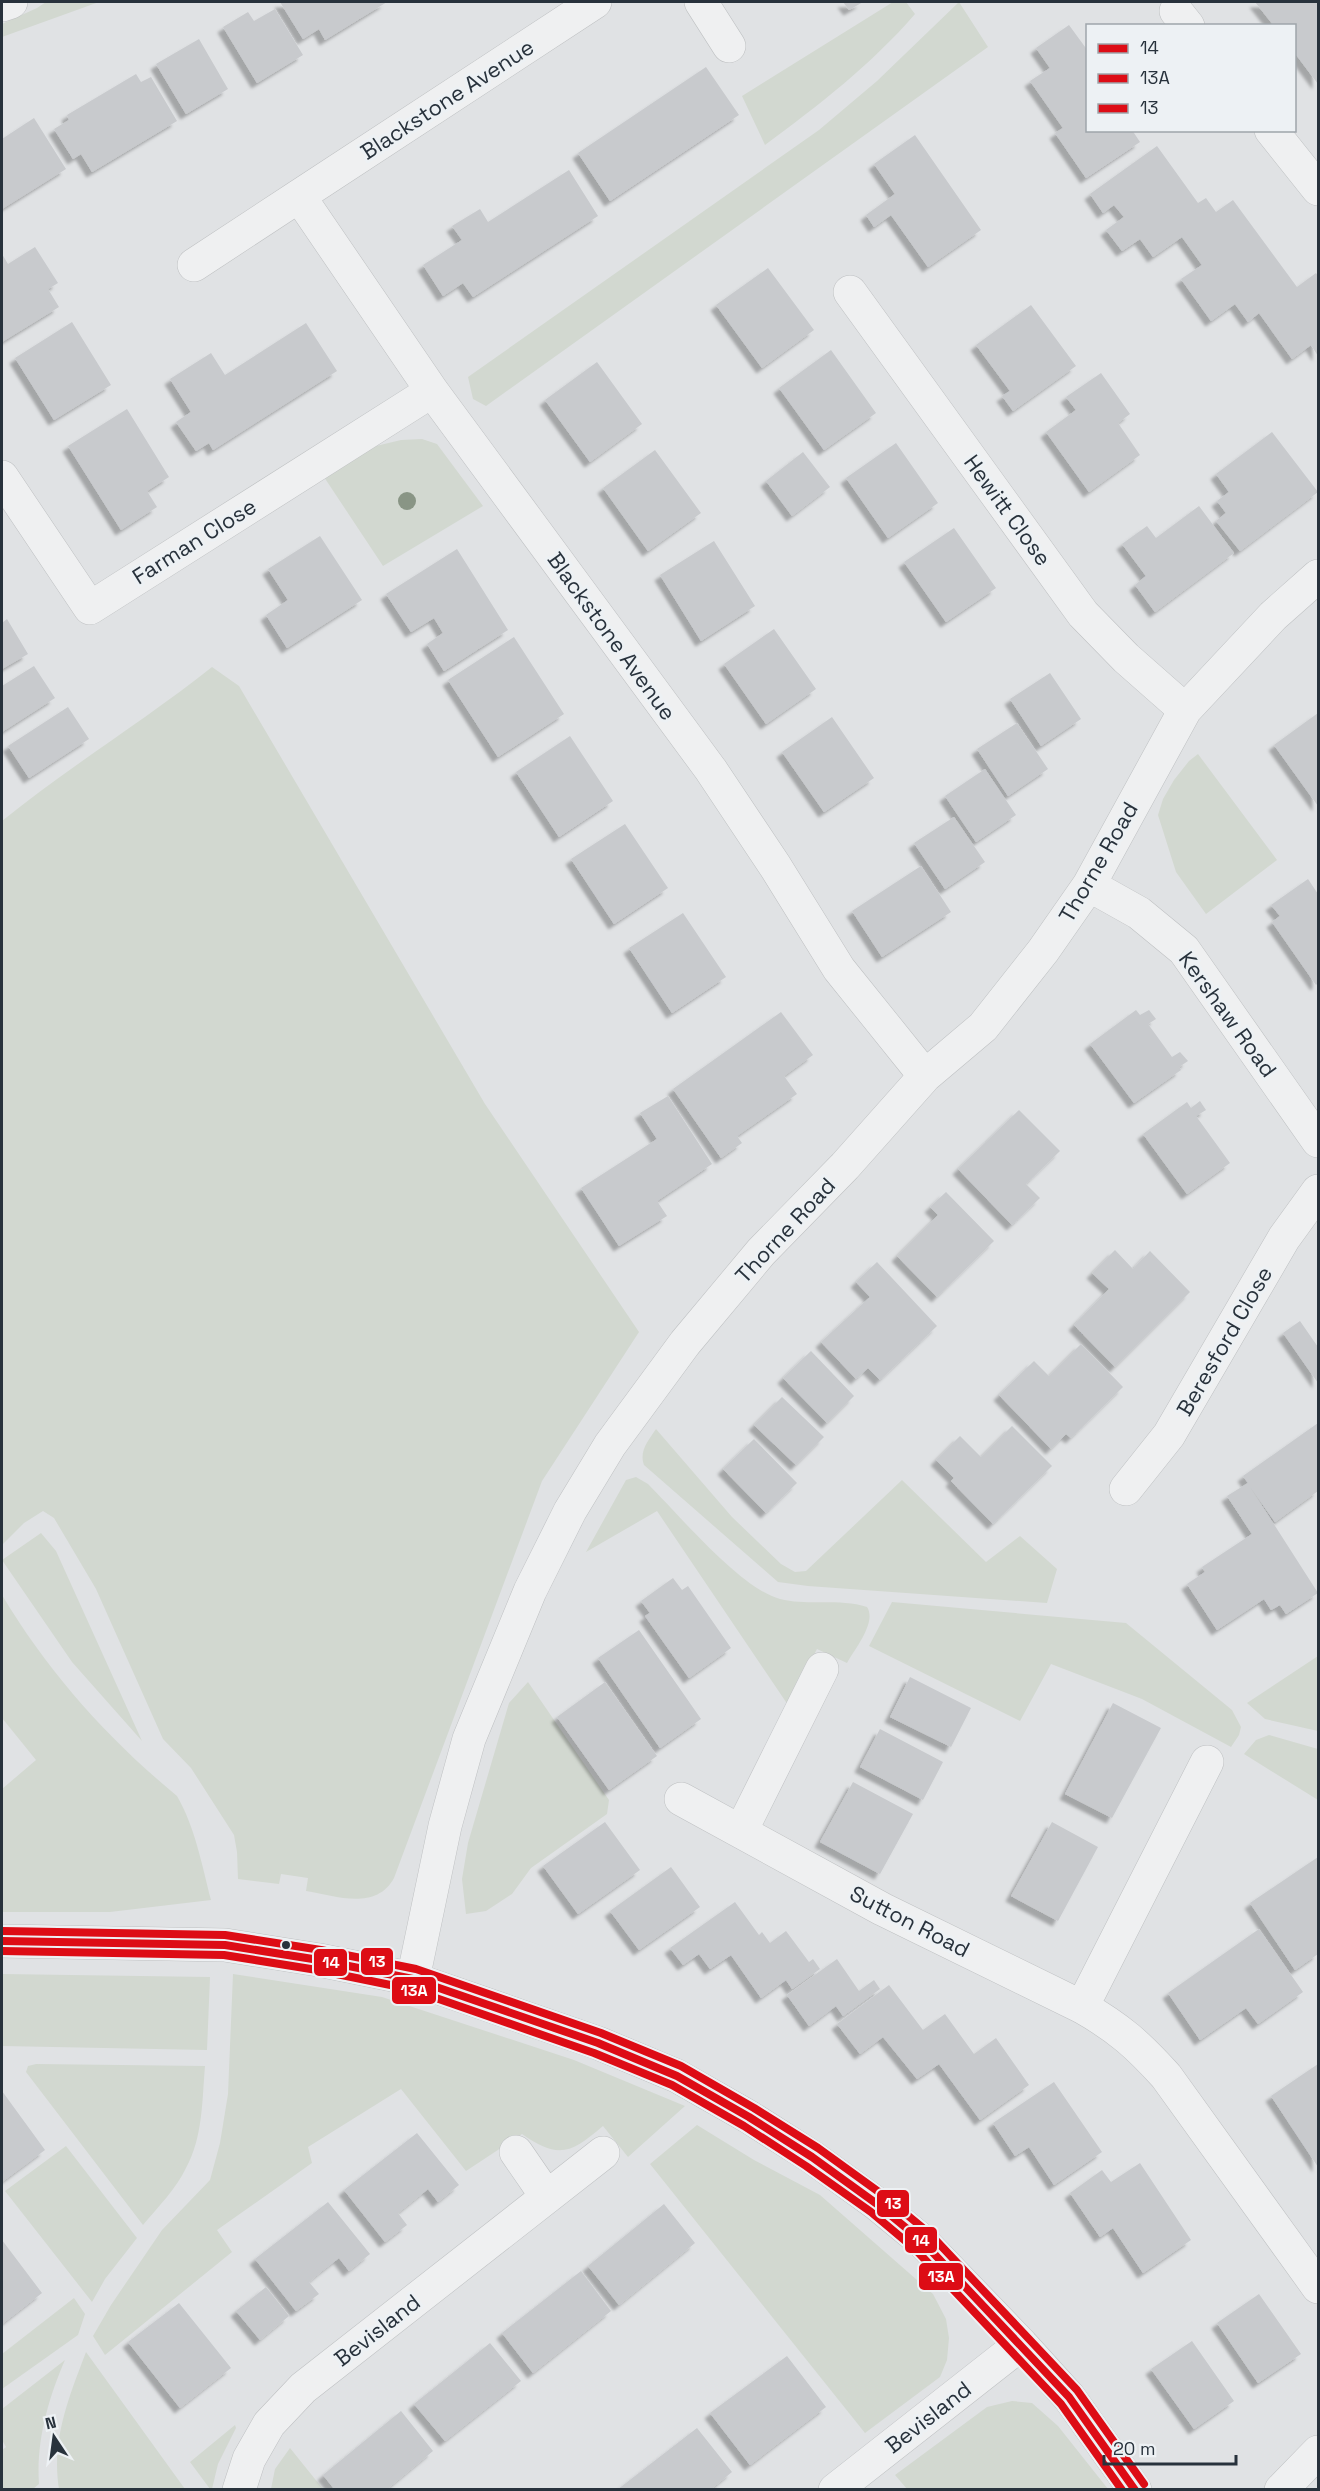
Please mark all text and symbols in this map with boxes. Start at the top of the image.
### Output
legend [1086,24,1296,132]
street label: Blackstone Avenue [355,32,539,166]
text: 14 [1140,36,1159,59]
text: 13A [1140,66,1170,89]
text: 13 [1140,96,1158,119]
street label: Hewitt Close [958,449,1058,571]
street label: Farman Close [127,492,261,590]
street label: Blackstone Avenue [542,546,682,726]
street label: Thorne Road [1052,797,1144,927]
street label: Kershaw Road [1173,946,1283,1082]
street label: Thorne Road [729,1171,841,1289]
street label: Beresford Close [1170,1261,1278,1421]
street label: Sutton Road [845,1879,975,1963]
unlabelled marker [280,1939,292,1951]
line badge: 13 [360,1947,394,1976]
line badge: 14 [313,1948,348,1977]
text: 13 [369,1951,386,1972]
text: 14 [322,1952,340,1973]
line badge: 13A [391,1976,437,2005]
text: 13A [400,1980,428,2001]
line badge: 13 [876,2189,910,2218]
text: 13 [885,2193,902,2214]
line badge: 14 [904,2226,938,2254]
text: 14 [912,2230,930,2251]
line badge: 13A [918,2262,964,2291]
text: 13A [927,2266,955,2287]
street label: Bevisland [328,2288,426,2372]
street label: Bevisland [879,2375,977,2459]
north arrow [24,2407,84,2467]
text: N [43,2411,58,2434]
scale bar [1104,2428,1236,2466]
text: 20 m [1113,2437,1156,2460]

